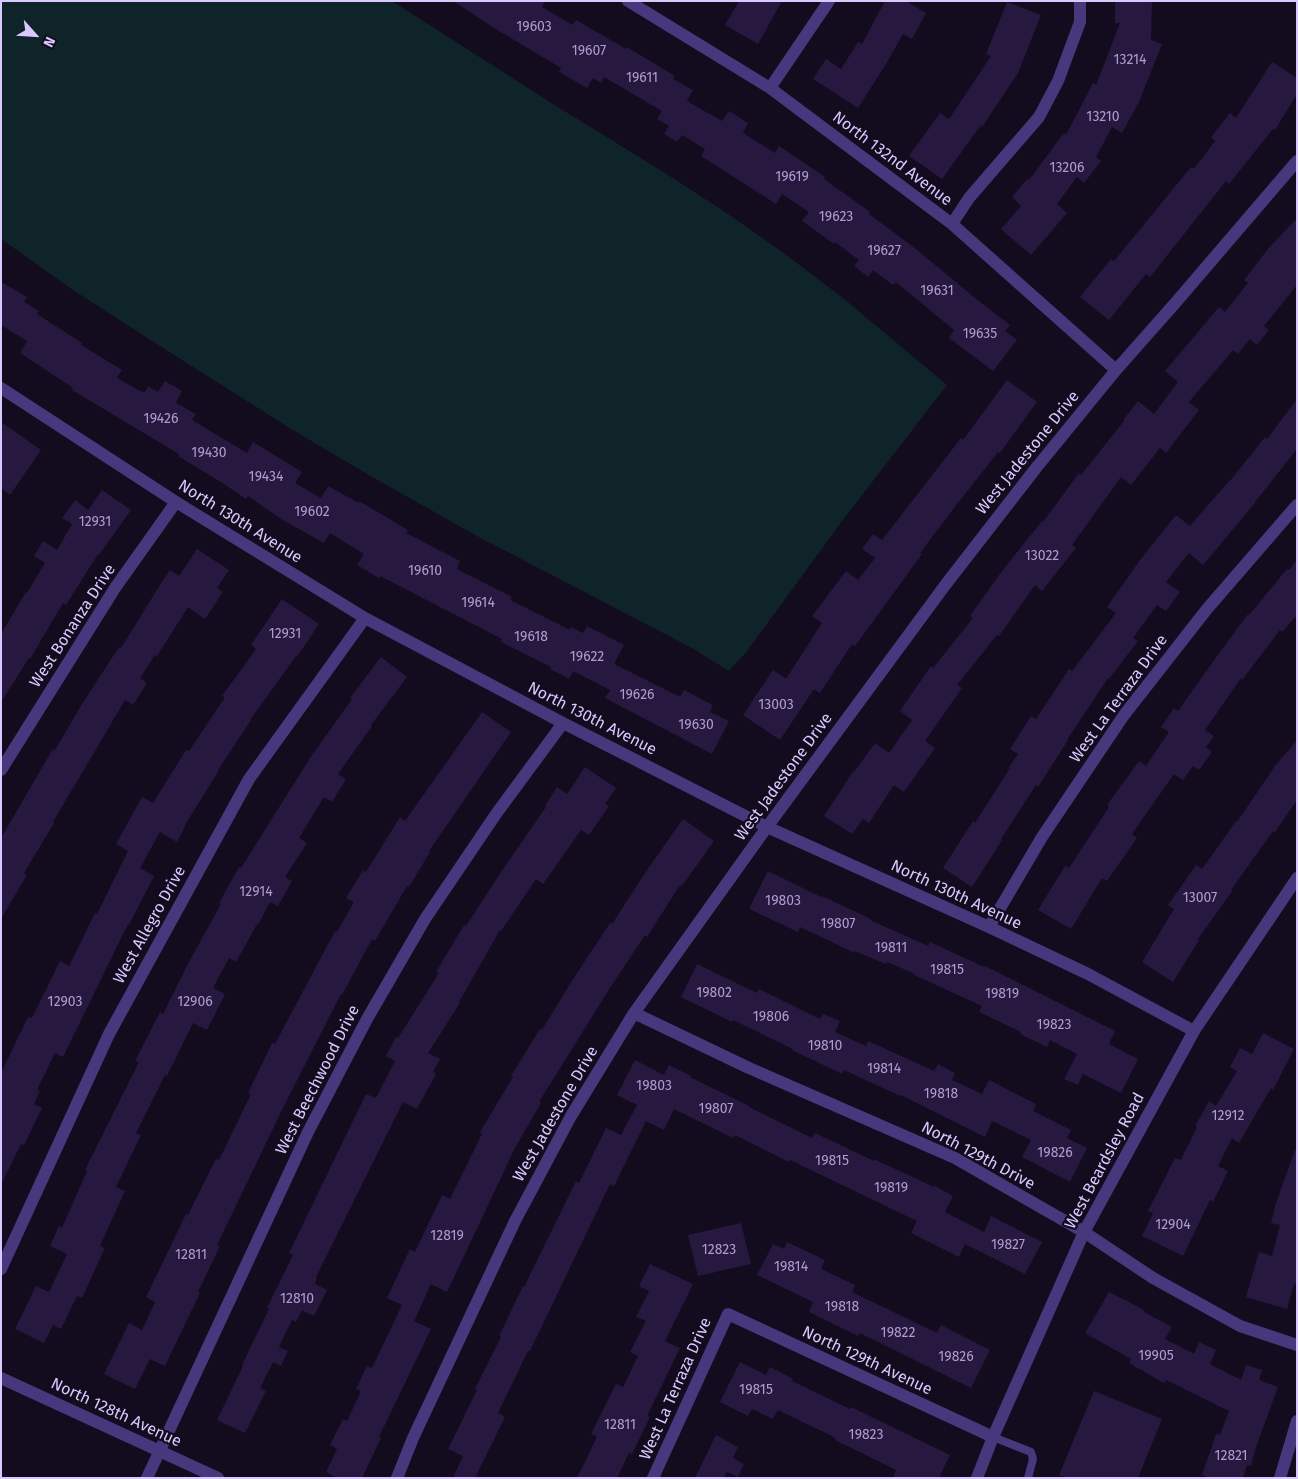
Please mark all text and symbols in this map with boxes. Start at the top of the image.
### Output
north arrow [10,10,60,60]
house number: 19603 [516,19,552,35]
text: N [39,34,59,50]
house number: 19607 [572,43,606,59]
house number: 13214 [1114,52,1146,68]
house number: 19611 [626,70,658,86]
street label: North 132nd Avenue [828,108,956,210]
house number: 13210 [1086,109,1120,125]
house number: 13206 [1049,160,1085,176]
house number: 19619 [775,169,809,185]
house number: 19623 [819,209,853,225]
house number: 19627 [867,243,901,259]
house number: 19631 [920,283,954,299]
house number: 19635 [963,326,997,342]
street label: West Jadestone Drive [972,387,1084,519]
house number: 19426 [144,411,178,427]
house number: 19430 [191,445,227,461]
house number: 19434 [249,469,283,485]
street label: North 130th Avenue [175,476,305,568]
house number: 19602 [294,504,330,520]
house number: 12931 [79,514,111,530]
house number: 13022 [1025,548,1059,564]
street label: West Bonanza Drive [26,561,120,691]
house number: 19610 [408,563,442,579]
house number: 19614 [461,595,495,611]
house number: 12931 [269,626,301,642]
house number: 19618 [514,629,548,645]
street label: West La Terraza Drive [1066,631,1172,767]
house number: 19622 [570,649,604,665]
street label: North 130th Avenue [524,678,660,760]
house number: 19626 [619,687,655,703]
house number: 13003 [758,697,794,713]
street label: West Jadestone Drive [731,709,837,845]
house number: 19630 [678,717,714,733]
street label: North 130th Avenue [888,856,1024,934]
street label: West Allegro Drive [110,863,190,987]
house number: 12914 [239,884,273,900]
house number: 13007 [1183,890,1217,906]
house number: 19803 [765,893,801,909]
house number: 19807 [821,916,855,932]
house number: 19811 [875,940,907,956]
house number: 19815 [930,962,964,978]
house number: 19802 [696,985,732,1001]
house number: 19819 [985,986,1019,1002]
house number: 12903 [48,994,82,1010]
house number: 12906 [177,994,213,1010]
street label: West Beechwood Drive [272,1002,364,1158]
house number: 19806 [753,1009,789,1025]
house number: 19823 [1037,1017,1071,1033]
house number: 19810 [808,1038,842,1054]
street label: West Jadestone Drive [509,1043,603,1185]
house number: 19814 [867,1061,901,1077]
house number: 19803 [636,1078,672,1094]
house number: 19818 [924,1086,958,1102]
street label: West Beardsley Road [1061,1090,1149,1232]
house number: 19807 [699,1101,733,1117]
house number: 12912 [1212,1108,1244,1124]
street label: North 129th Drive [918,1118,1038,1194]
house number: 19826 [1037,1145,1073,1161]
house number: 19815 [815,1153,849,1169]
house number: 19819 [874,1180,908,1196]
house number: 12904 [1155,1217,1191,1233]
house number: 12819 [430,1228,464,1244]
house number: 19827 [991,1237,1025,1253]
house number: 12823 [702,1242,736,1258]
house number: 12811 [175,1247,207,1263]
house number: 19814 [774,1259,808,1275]
house number: 12810 [280,1291,314,1307]
house number: 19818 [825,1299,859,1315]
street label: West La Terraza Drive [636,1315,716,1463]
street label: North 129th Avenue [799,1322,935,1400]
house number: 19822 [881,1325,915,1341]
house number: 19905 [1138,1348,1174,1364]
house number: 19826 [938,1349,974,1365]
street label: North 128th Avenue [48,1374,184,1452]
house number: 19815 [739,1382,773,1398]
house number: 12811 [604,1417,636,1433]
house number: 19823 [849,1427,883,1443]
house number: 12821 [1214,1448,1248,1464]

